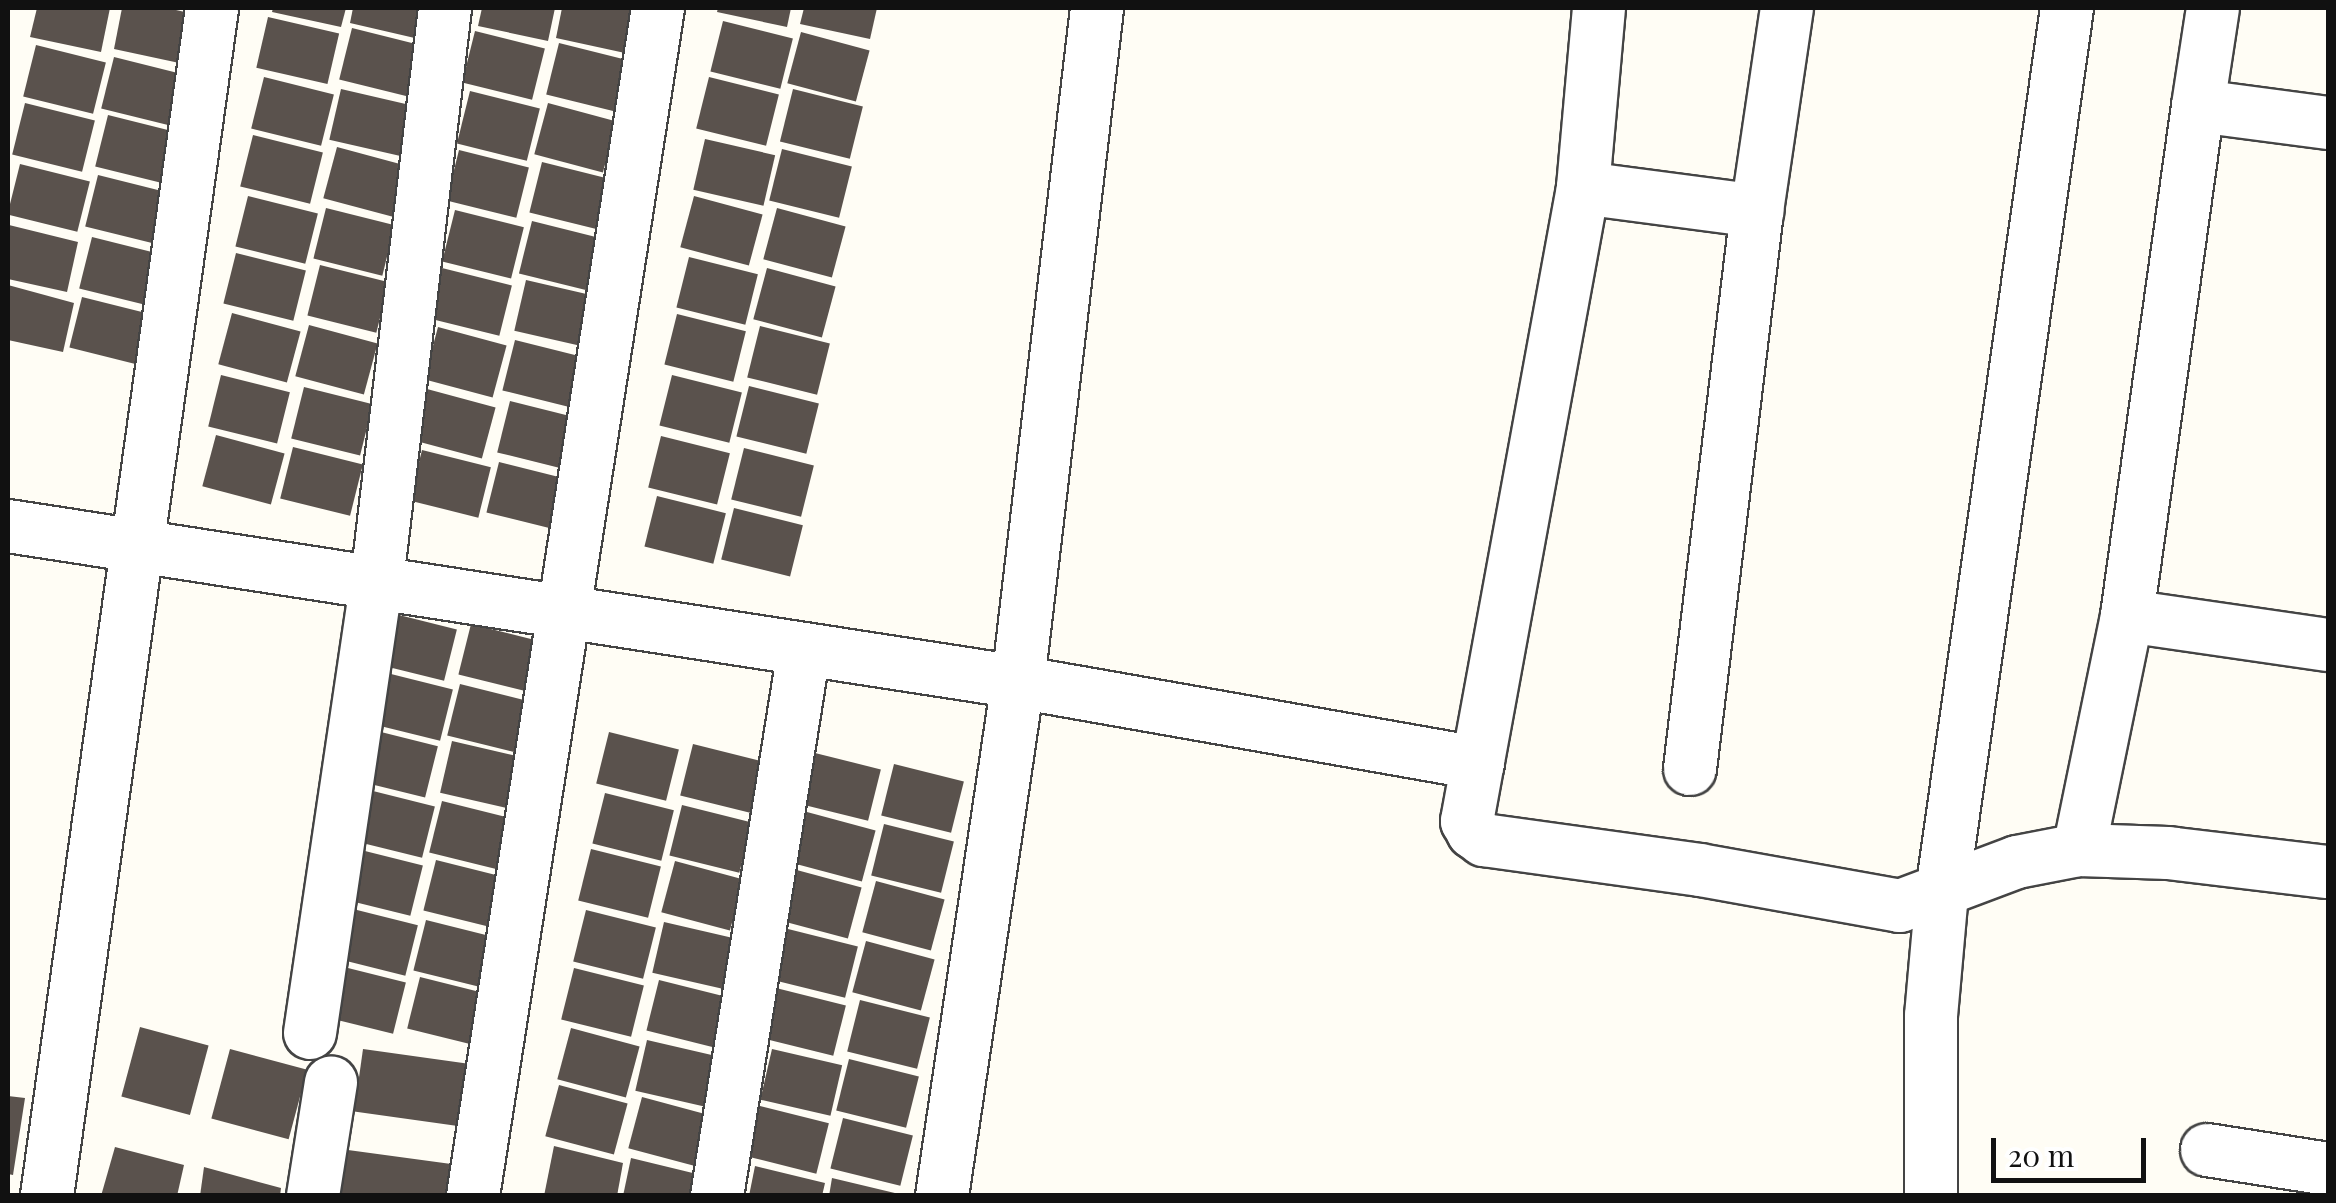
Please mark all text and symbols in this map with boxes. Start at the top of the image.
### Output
scale bar [1996,1118,2151,1180]
text: 20 m [2008,1135,2074,1175]

